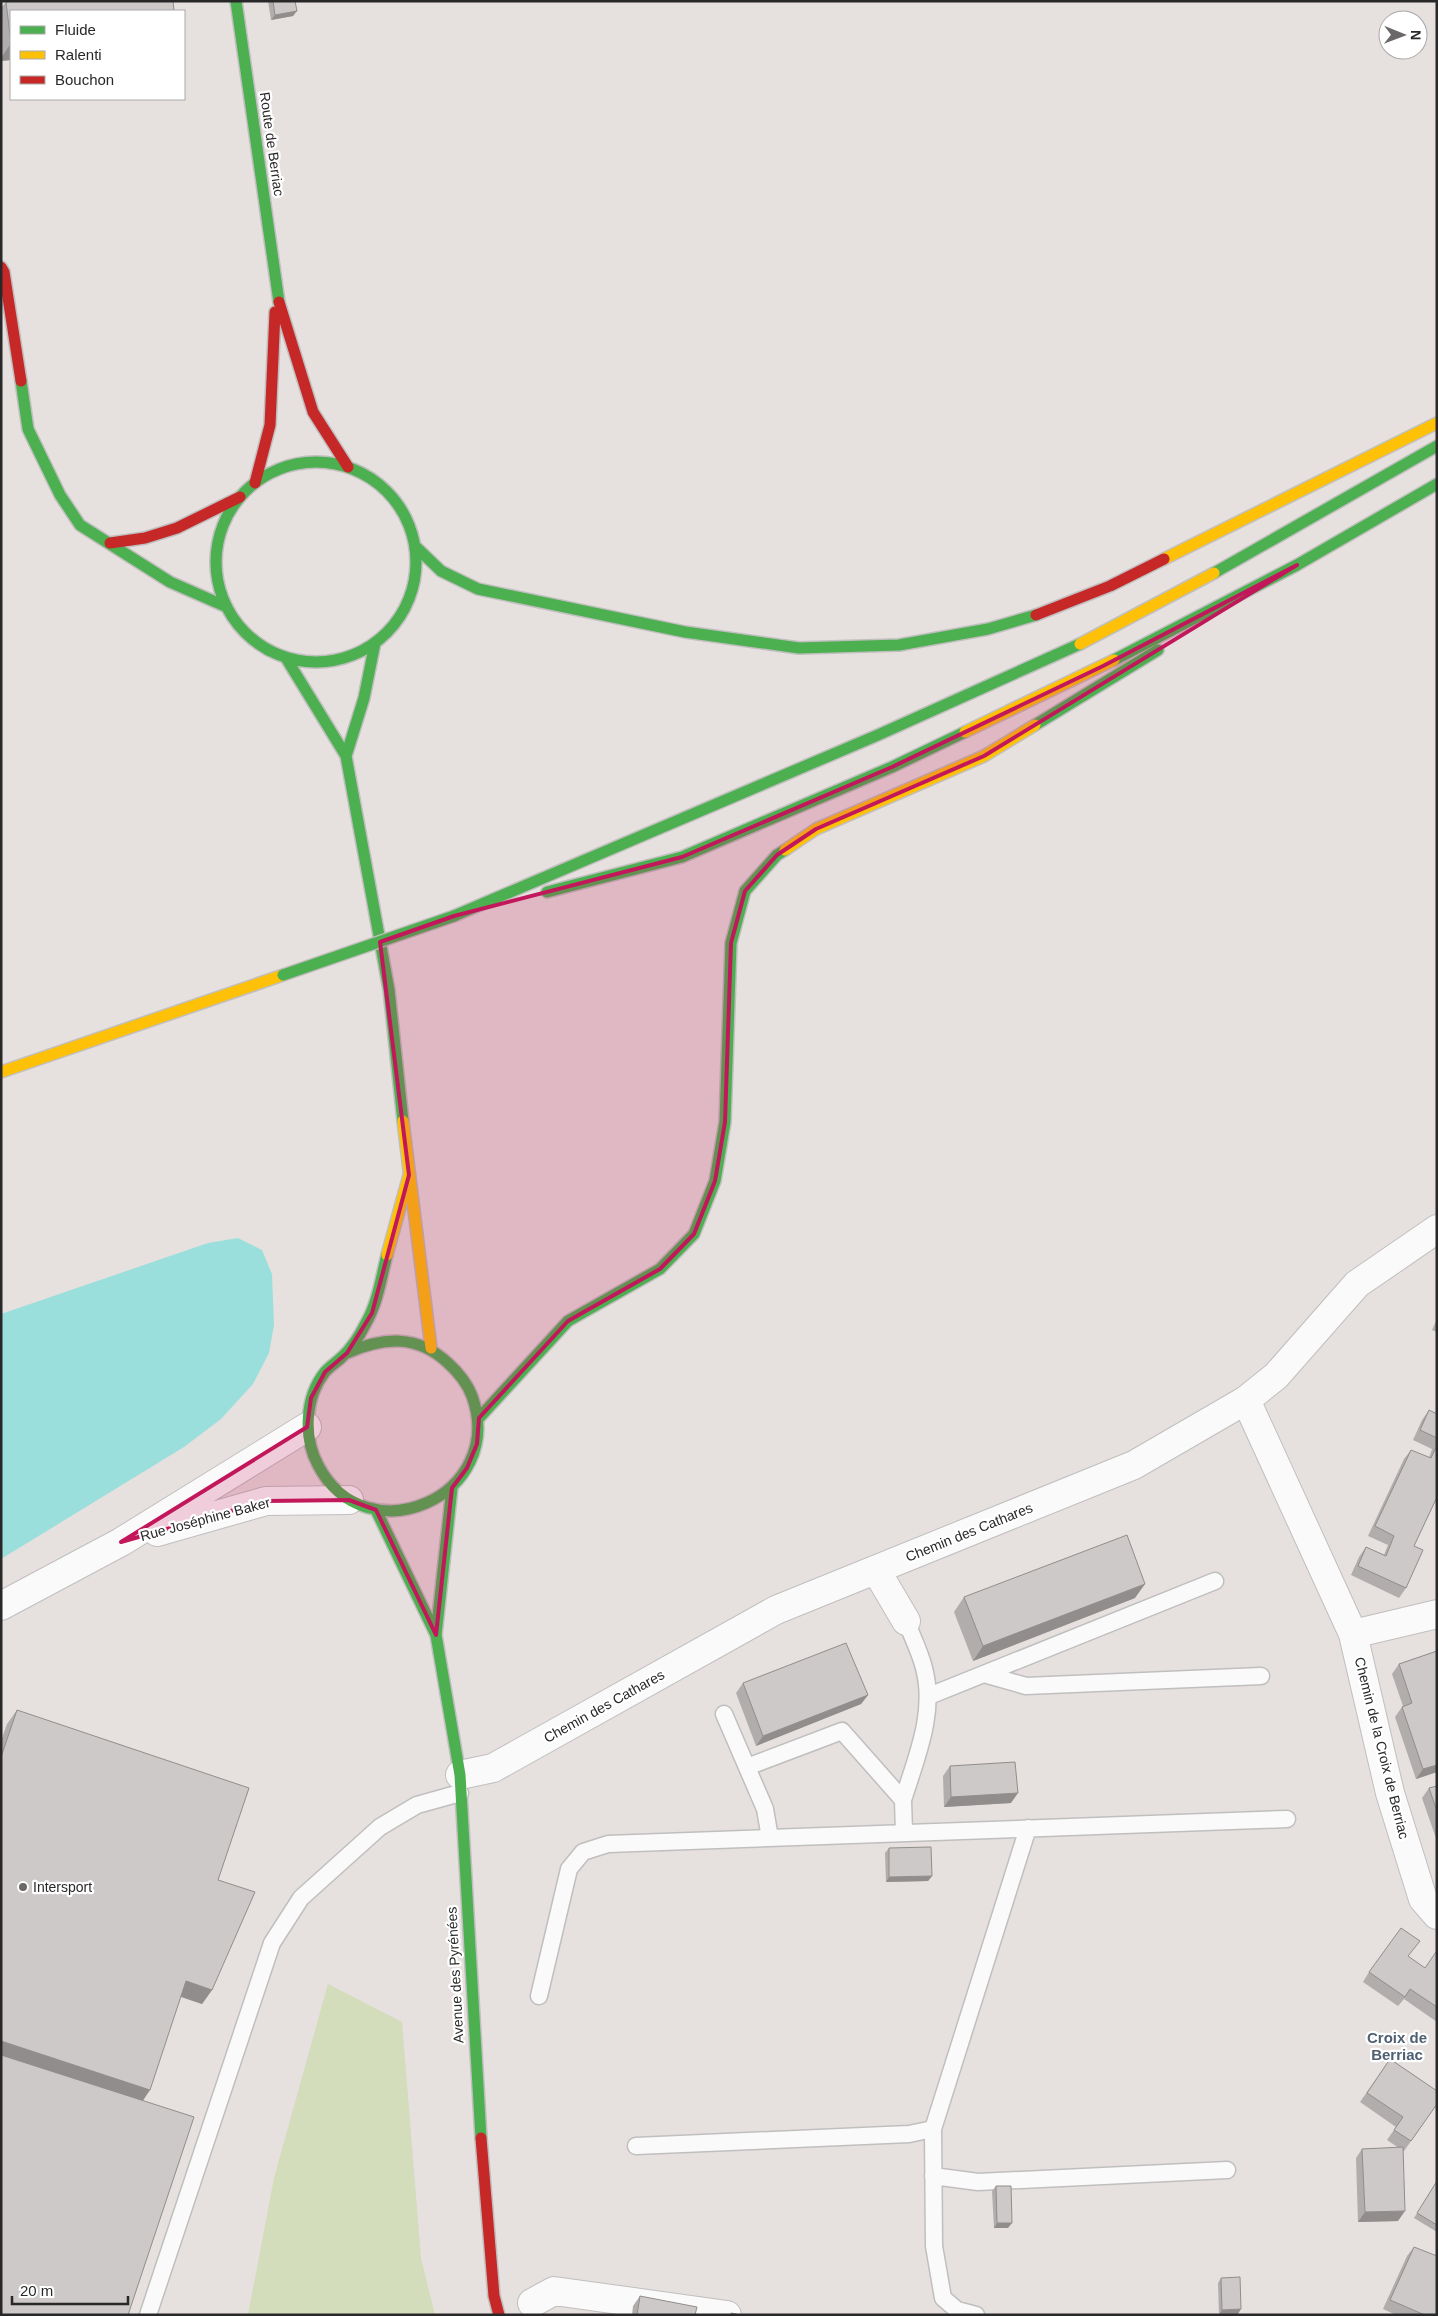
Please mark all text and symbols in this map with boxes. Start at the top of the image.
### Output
legend [10,10,185,100]
north arrow [1378,10,1428,60]
text: Fluide [55,21,96,38]
text: N [1408,30,1424,40]
text: Ralenti [55,46,102,63]
text: Bouchon [55,71,114,88]
street label: Route de Berriac [257,91,287,197]
street label: Rue Joséphine Baker [138,1494,272,1544]
street label: Chemin des Cathares [903,1499,1035,1565]
street label: Chemin de la Croix de Berriac [1352,1655,1412,1841]
street label: Chemin des Cathares [541,1666,667,1746]
place label: Intersport [33,1879,92,1895]
marker: Intersport [17,1881,29,1893]
street label: Avenue des Pyrénées [443,1906,467,2044]
district label: Croix de Berriac [1367,2029,1427,2063]
scale bar [12,2274,129,2306]
text: 20 m [20,2282,53,2299]

